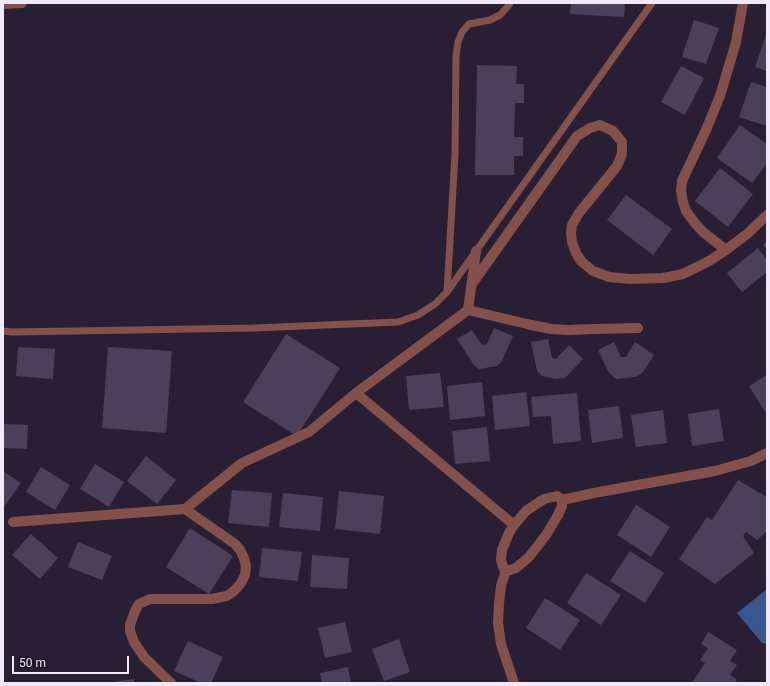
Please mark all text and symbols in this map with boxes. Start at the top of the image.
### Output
scale bar [14,648,131,674]
text: 50 m [19,656,46,670]

